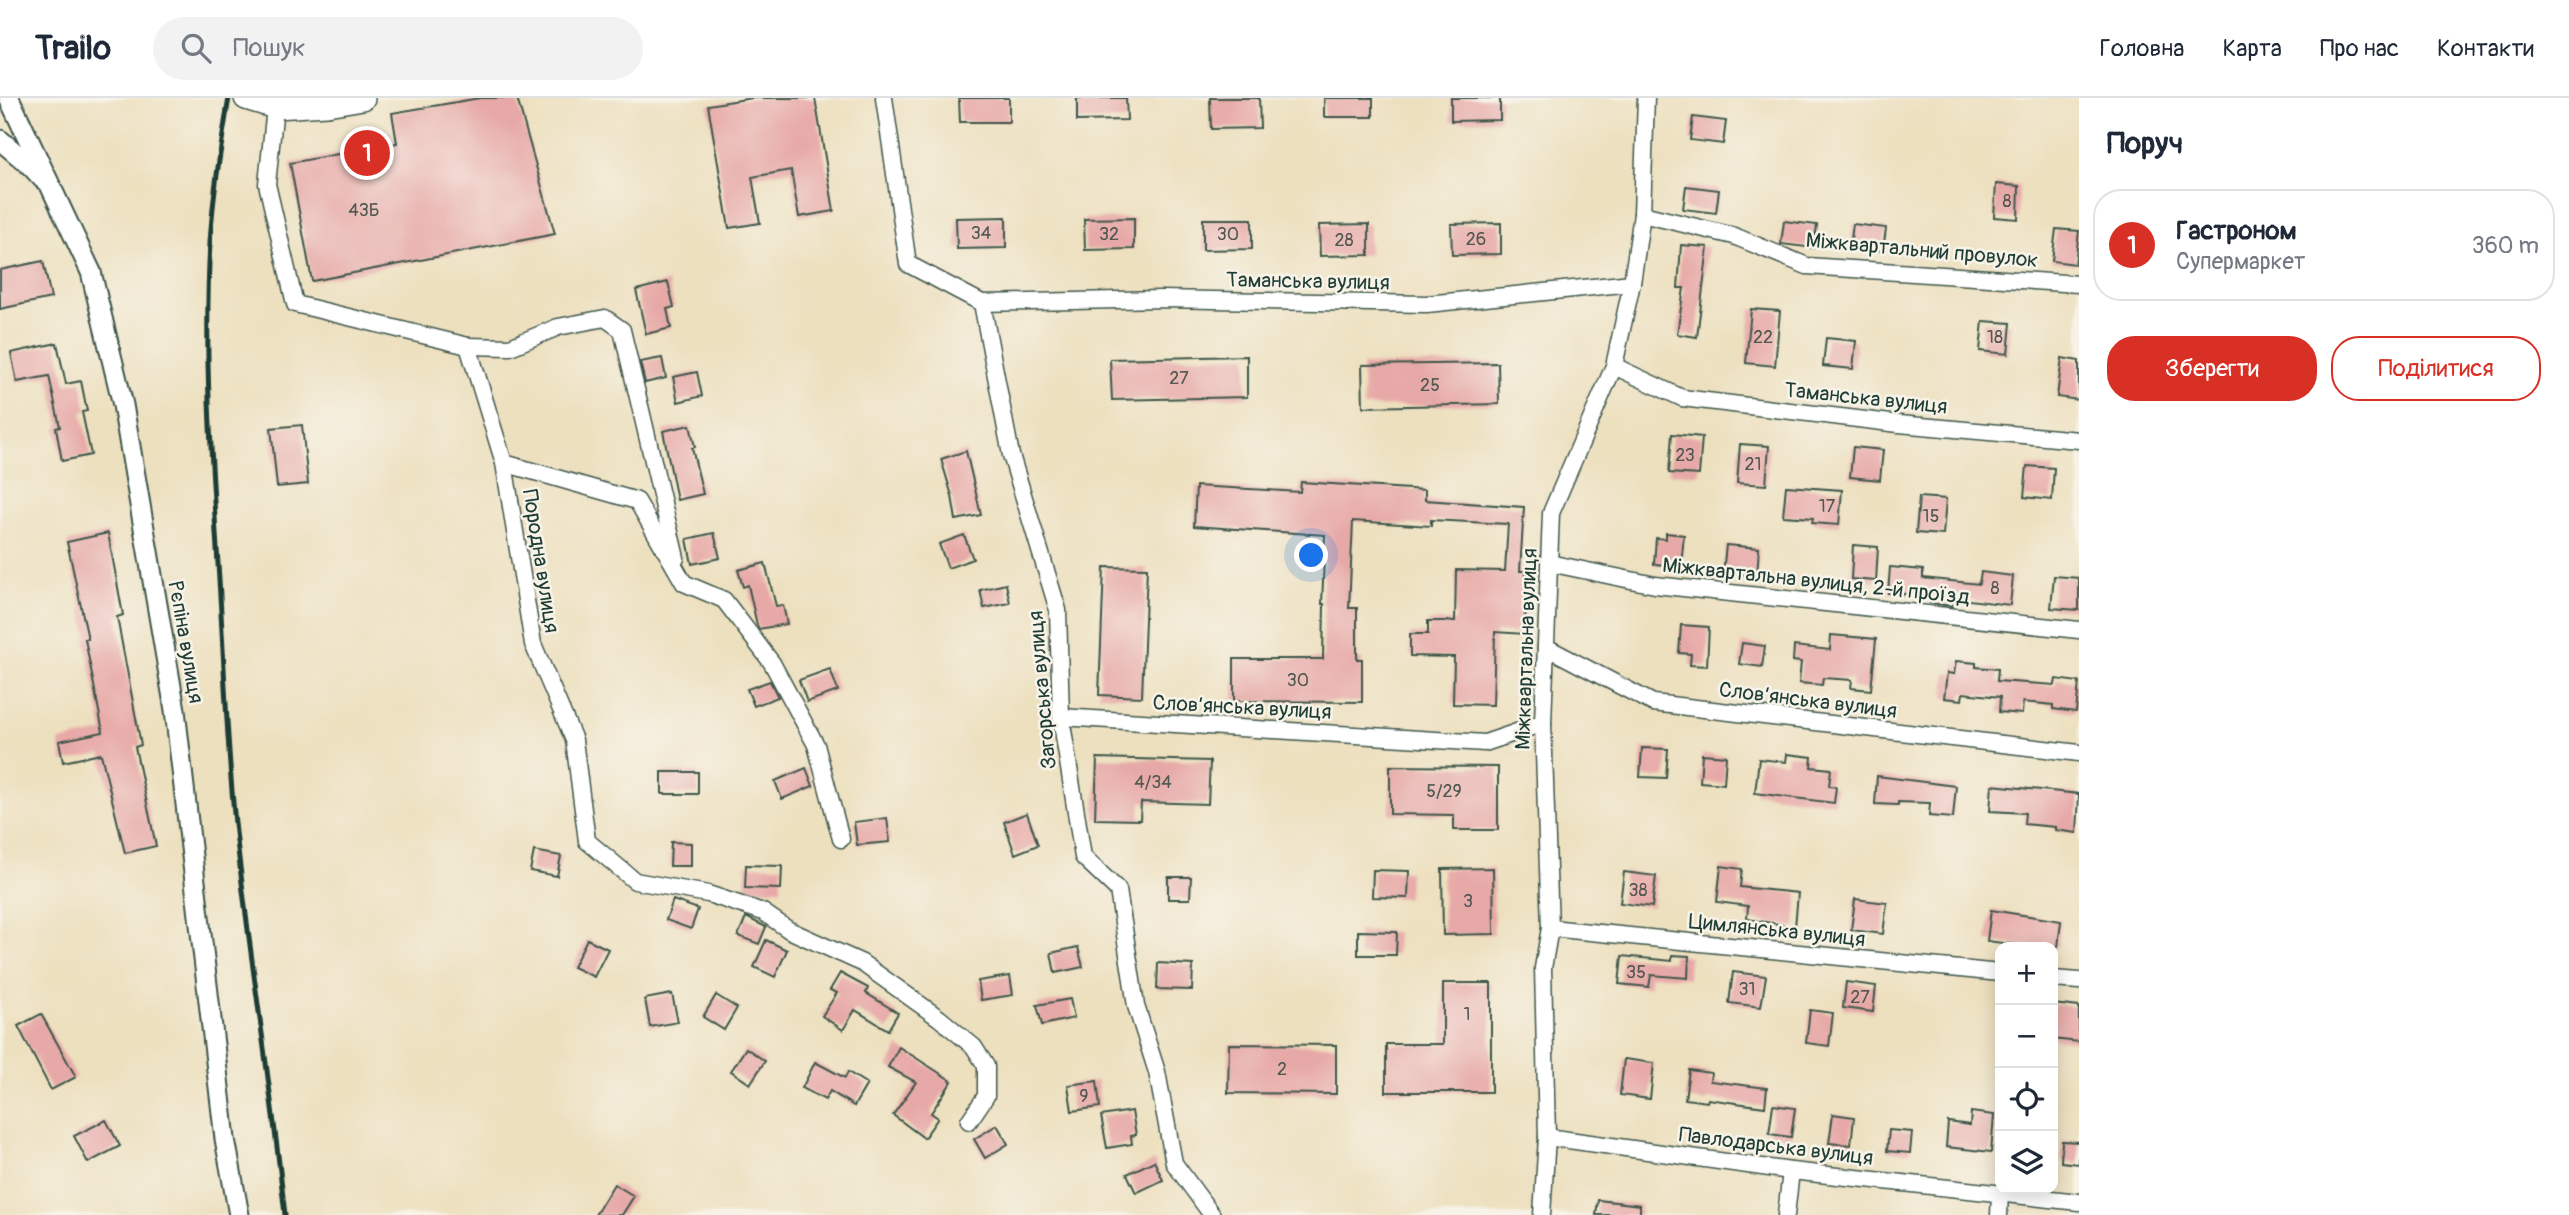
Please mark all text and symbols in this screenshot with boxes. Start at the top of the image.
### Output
search box [153,17,643,80]
text: Trailo [35,28,111,69]
icon: search [177,29,215,67]
text: Пошук [233,32,305,64]
text: Головна [2100,34,2184,63]
text: Карта [2222,34,2282,63]
text: Про нас [2320,34,2399,63]
text: Контакти [2437,34,2534,63]
text: Поруч [2107,125,2183,162]
pin: 1 [344,127,390,179]
house number: 8 [2002,190,2012,213]
house number: 43Б [348,199,380,222]
text: Гастроном [2176,215,2297,247]
house number: 34 [971,222,992,245]
house number: 32 [1099,223,1119,246]
house number: 30 [1217,223,1239,246]
street label: Міжквартальний провулок [1805,227,2039,274]
house number: 26 [1466,228,1486,251]
house number: 28 [1334,229,1354,252]
text: 1 [2128,231,2137,260]
text: 360 m [2472,231,2539,260]
text: Супермаркет [2176,247,2305,276]
street label: Таманська вулиця [1226,267,1390,296]
house number: 22 [1753,326,1773,349]
house number: 18 [1987,326,2003,349]
button: Зберегти [2107,336,2317,401]
button: Поділитися [2331,336,2541,401]
house number: 27 [1169,367,1189,390]
house number: 25 [1420,374,1440,397]
street label: Таманська вулиця [1783,377,1949,420]
house number: 23 [1675,444,1695,467]
house number: 21 [1744,453,1762,476]
street label: Породна вулиця [516,487,565,635]
house number: 17 [1819,495,1836,518]
house number: 15 [1923,505,1939,528]
your location [1294,538,1328,572]
street label: Міжквартальна вулиця [1509,548,1544,750]
street label: Міжквартальна вулиця, 2-й проїзд [1661,552,1971,611]
house number: 8 [1990,577,2000,600]
street label: Рєпіна вулиця [161,579,210,705]
street label: Загорська вулиця [1022,610,1063,770]
house number: 30 [1287,669,1309,692]
street label: Слов’янська вулиця [1717,676,1898,725]
street label: Слов’янська вулиця [1152,689,1332,726]
house number: 4/34 [1134,771,1172,794]
house number: 5/29 [1426,780,1462,803]
house number: 38 [1628,879,1648,902]
house number: 3 [1463,890,1473,913]
street label: Цимлянська вулиця [1687,908,1867,953]
map controls [1995,942,2058,1194]
button: + [1995,942,2058,1005]
house number: 35 [1626,961,1646,984]
house number: 31 [1738,978,1756,1001]
house number: 27 [1850,986,1870,1009]
house number: 1 [1463,1003,1471,1026]
button: − [1995,1005,2058,1068]
house number: 2 [1277,1058,1287,1081]
button: locate [1995,1068,2058,1131]
house number: 9 [1079,1085,1089,1108]
street label: Павлодарська вулиця [1677,1121,1875,1172]
button: layers [1995,1131,2058,1194]

